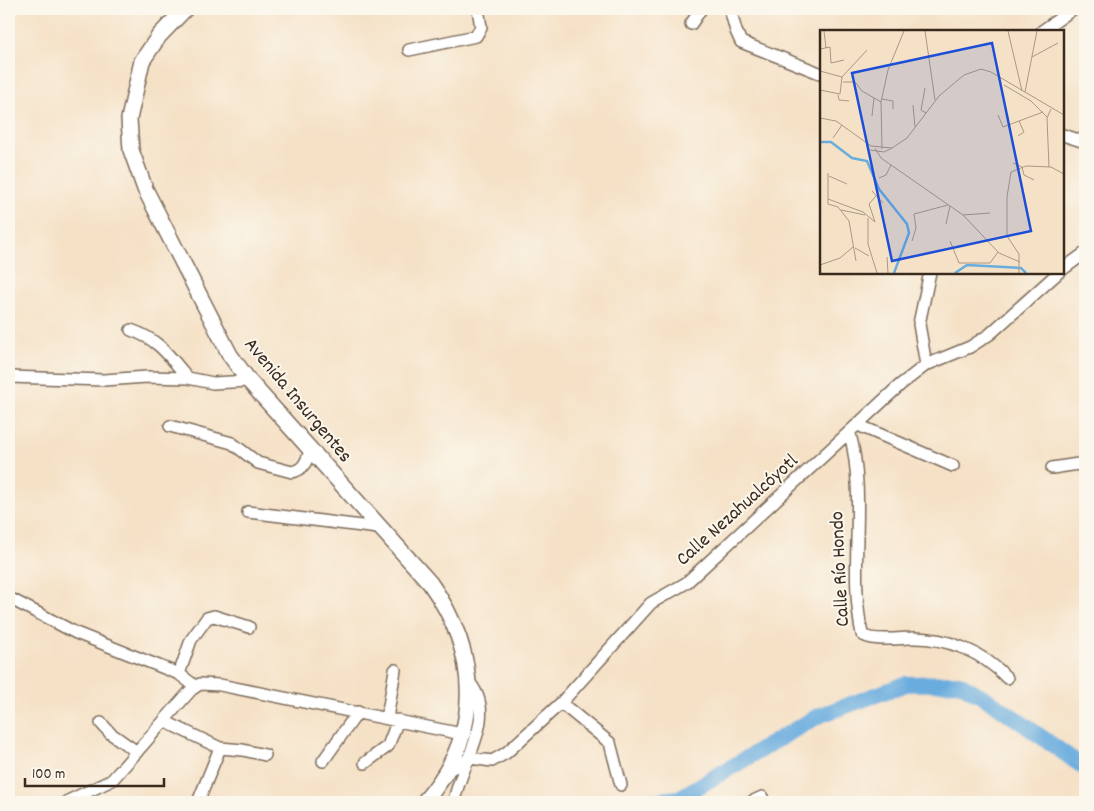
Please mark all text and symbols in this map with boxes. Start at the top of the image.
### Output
inset map [820,30,1064,274]
street label: Avenida Insurgentes [236,332,358,470]
street label: Calle Nezahualcóyotl [671,448,805,574]
street label: Calle Río Hondo [824,510,858,628]
scale bar [25,756,164,788]
text: 100 m [32,764,65,786]

